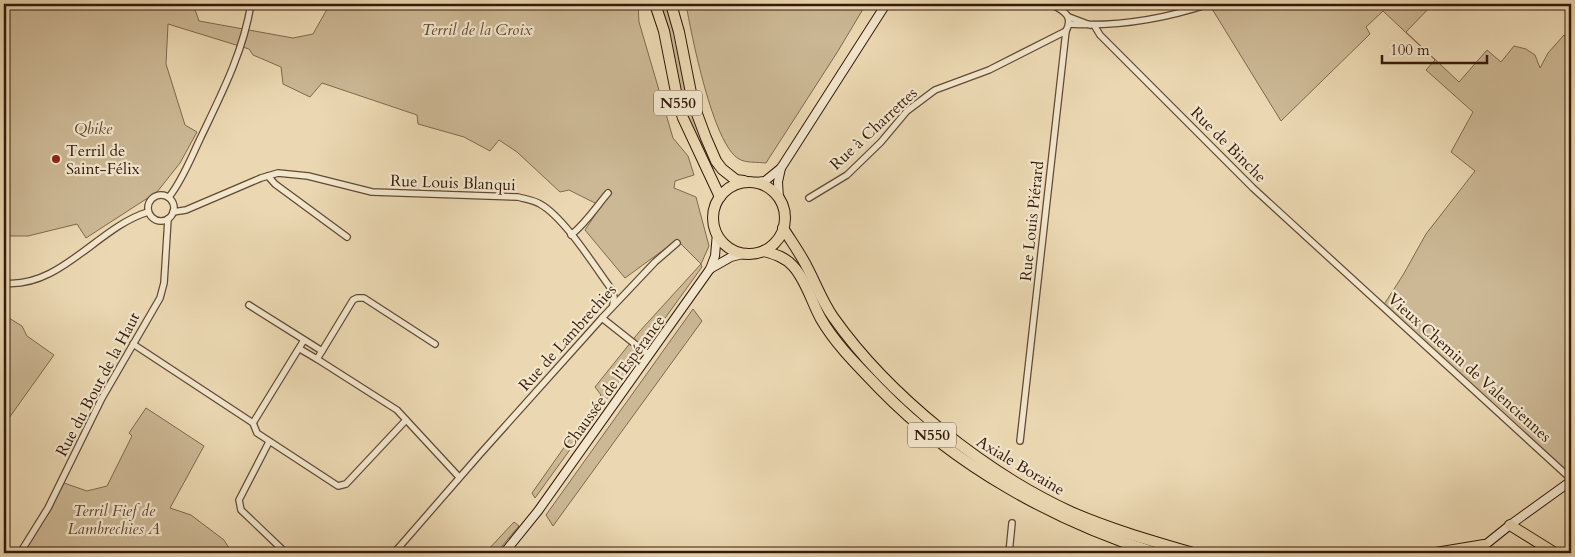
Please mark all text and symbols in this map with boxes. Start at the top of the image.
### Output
park label: Terril de la Croix [422,19,533,41]
scale bar [1382,32,1488,64]
text: 100 m [1390,40,1430,60]
street label: Rue à Charrettes [825,82,922,175]
road number: N550 [654,90,702,116]
street label: Rue de Binche [1185,102,1271,188]
park label: Qbike [74,118,113,140]
place label: Terril de Saint-Félix [66,140,140,180]
marker: Terril de Saint-Félix [50,153,62,165]
street label: Rue Louis Piérard [1015,159,1049,282]
street label: Rue Louis Blanqui [390,170,517,196]
street label: Rue de Lambrechies [514,280,622,396]
street label: Vieux Chemin de Valenciennes [1383,288,1556,447]
street label: Rue du Bout de la Haut [51,309,145,460]
street label: Chaussée de l'Espérance [557,311,670,454]
road number: N550 [908,422,956,448]
street label: Axiale Boraine [972,431,1069,501]
park label: Terril Fief de Lambrechies A [67,500,161,540]

